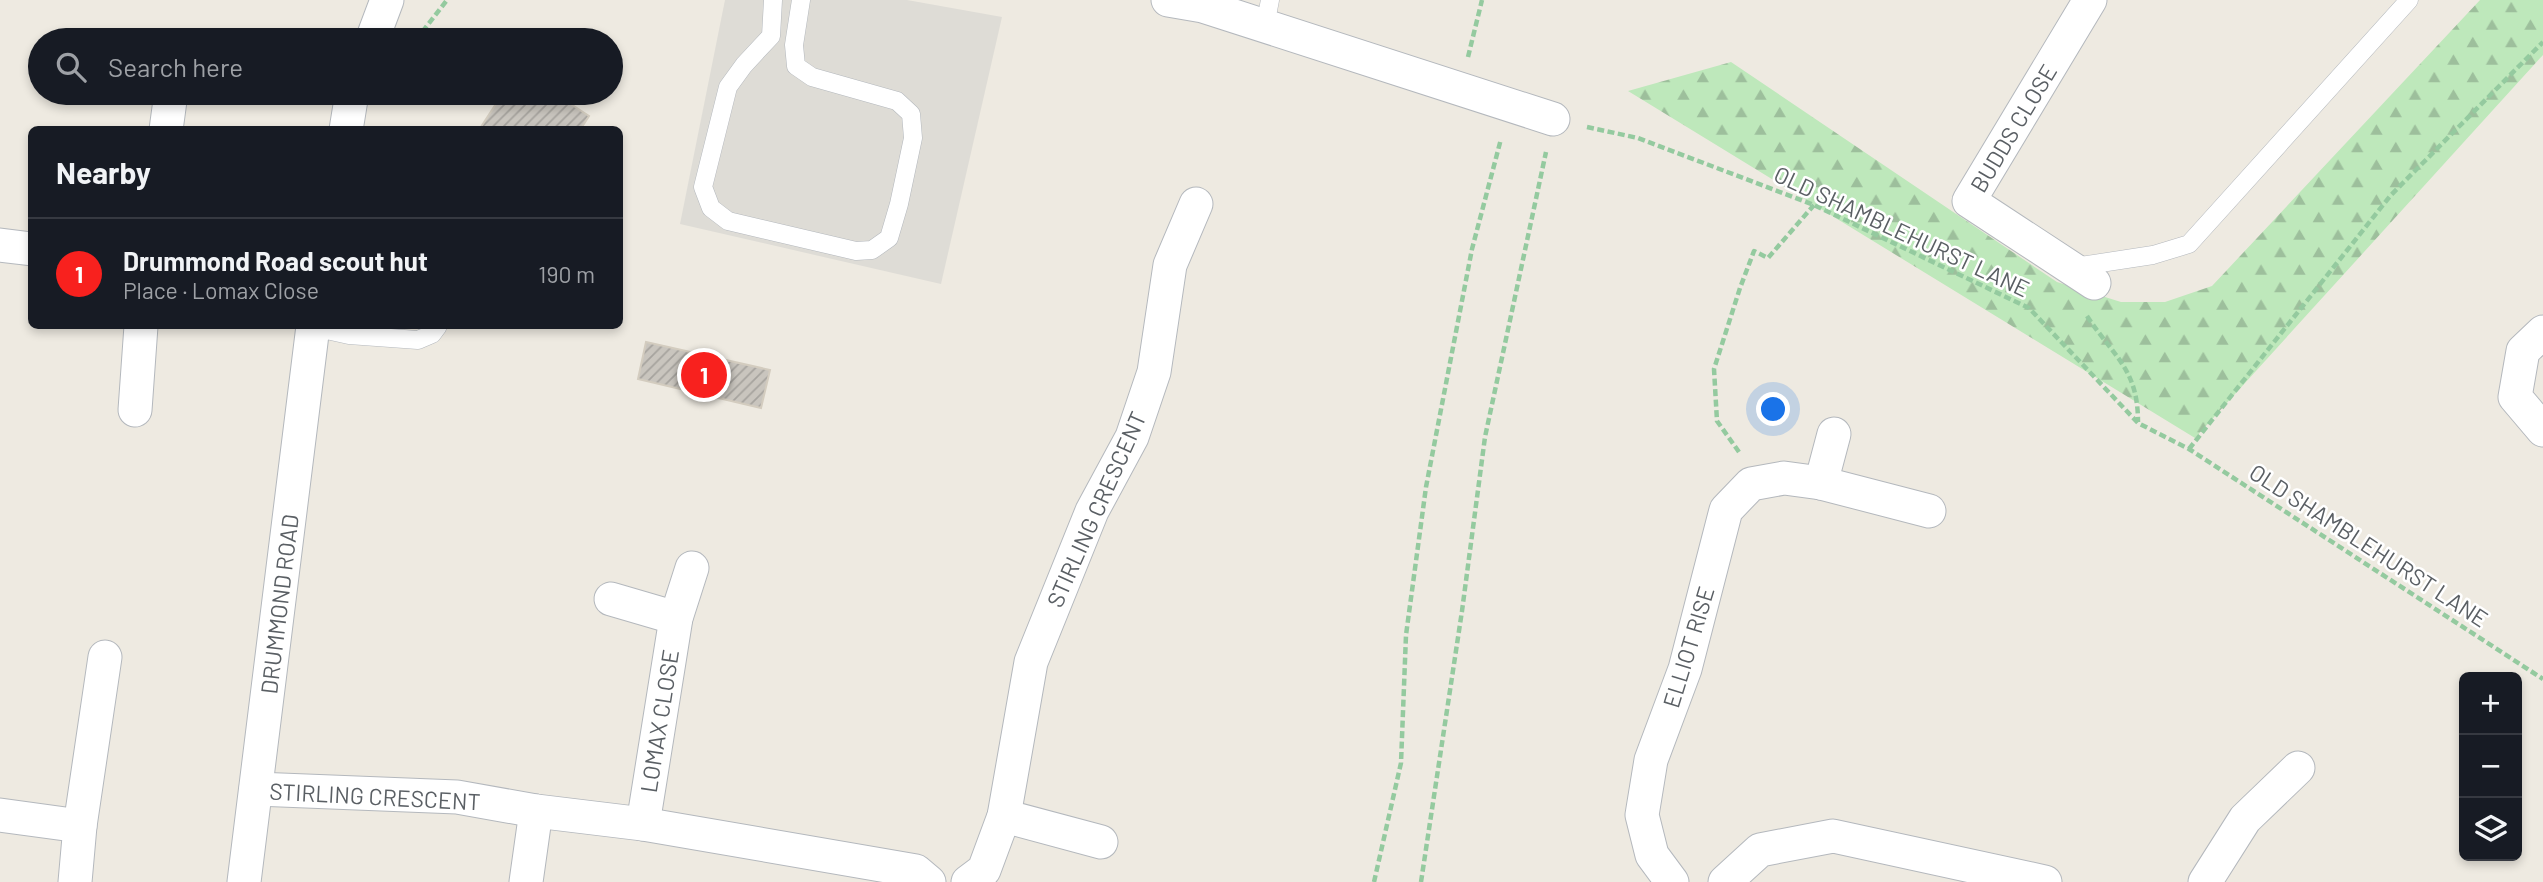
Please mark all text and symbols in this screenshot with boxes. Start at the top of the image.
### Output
search box [28,28,623,105]
icon: search [52,48,90,86]
text: Search here [108,51,243,82]
street label: BUDDS CLOSE [1964,59,2062,197]
text: Nearby [56,154,151,190]
street label: OLD SHAMBLEHURST LANE [1770,159,2034,303]
text: Drummond Road scout hut [123,245,428,276]
text: 1 [75,260,83,288]
text: 190 m [538,260,595,288]
text: Place · Lomax Close [123,276,319,304]
pin: 1 [681,349,727,401]
your location [1756,392,1790,426]
street label: STIRLING CRESCENT [1040,407,1152,611]
street label: OLD SHAMBLEHURST LANE [2245,457,2493,633]
street label: DRUMMOND ROAD [254,512,304,696]
street label: ELLIOT RISE [1656,583,1720,711]
street label: LOMAX CLOSE [634,647,684,795]
map controls [2459,672,2522,861]
button: + [2459,672,2522,735]
button: − [2459,735,2522,798]
street label: STIRLING CRESCENT [269,776,481,816]
button: layers [2459,798,2522,861]

